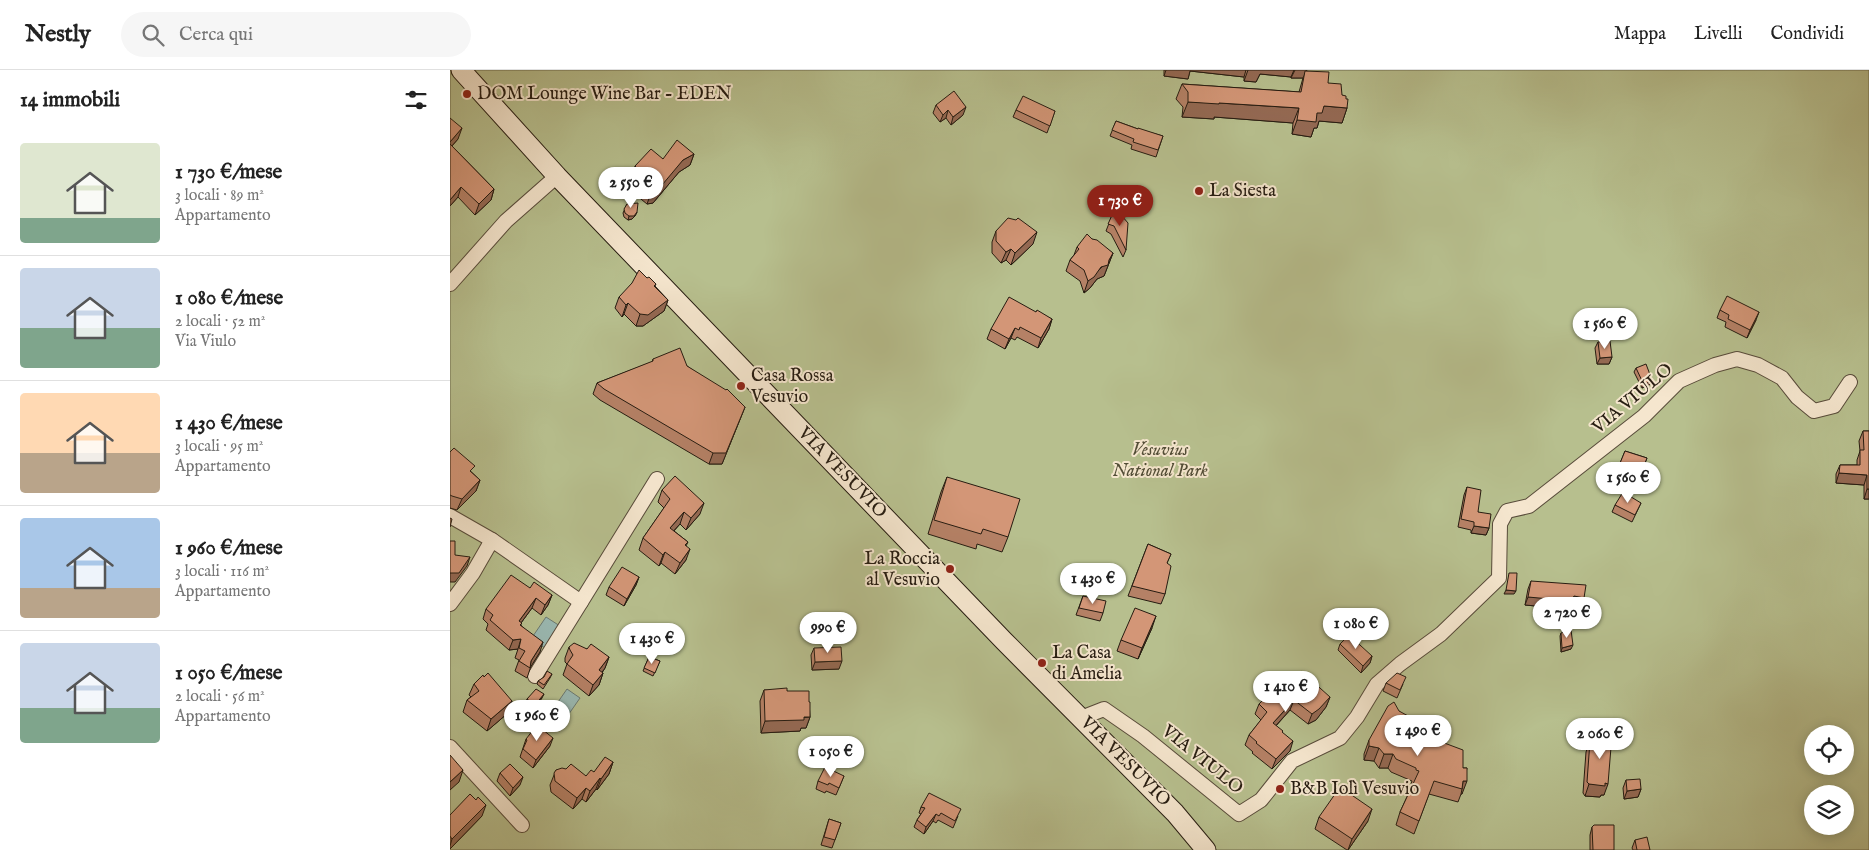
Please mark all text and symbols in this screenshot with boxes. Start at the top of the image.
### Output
search box [121,12,471,57]
text: Nestly [25,19,91,50]
icon: search [139,21,167,49]
text: Cerca qui [179,23,253,47]
text: Mappa [1614,23,1666,46]
text: Livelli [1694,23,1742,46]
text: Condividi [1770,23,1844,46]
place label: DOM Lounge Wine Bar - EDEN [477,83,732,106]
icon: filters [402,86,430,114]
text: 14 immobili [20,87,120,114]
marker: DOM Lounge Wine Bar - EDEN [461,88,473,100]
text: 1 730 €/mese [175,159,282,186]
icon: home [60,163,120,223]
pin: 2 550 € [585,166,677,209]
text: 2 550 € [609,173,653,193]
place label: La Siesta [1209,180,1276,203]
pin: 1 730 € [1074,184,1166,227]
marker: La Siesta [1193,185,1205,197]
text: 3 locali · 89 m² [175,186,264,206]
text: 1 730 € [1098,191,1142,211]
text: Appartamento [175,206,271,226]
text: 1 080 €/mese [175,285,283,312]
icon: home [60,288,120,348]
pin: 1 560 € [1559,308,1651,350]
text: 2 locali · 52 m² [175,312,265,332]
text: 1 560 € [1584,314,1626,334]
text: Via Viulo [175,332,236,352]
street label: VIA VIULO [1587,359,1678,440]
place label: Casa Rossa Vesuvio [750,365,834,409]
marker: Casa Rossa Vesuvio [735,380,747,392]
text: 1 430 €/mese [175,410,283,437]
icon: home [60,413,120,473]
street label: VIA VESUVIO [792,422,892,524]
text: 3 locali · 95 m² [175,437,263,457]
park label: Vesuvius National Park [1112,439,1208,483]
text: Appartamento [175,457,271,477]
pin: 1 560 € [1582,462,1674,504]
text: 1 560 € [1607,468,1649,488]
text: 1 960 €/mese [175,535,283,562]
icon: home [60,538,120,598]
place label: La Roccia al Vesuvio [864,548,940,592]
text: 3 locali · 116 m² [175,562,269,582]
pin: 1 430 € [1047,562,1139,605]
marker: La Roccia al Vesuvio [944,563,956,575]
text: 1 430 € [1071,569,1115,589]
text: Appartamento [175,582,271,602]
pin: 2 720 € [1521,596,1613,639]
text: 2 720 € [1544,603,1590,623]
pin: 1 080 € [1310,608,1402,650]
pin: 990 € [793,612,863,654]
text: 1 080 € [1334,614,1378,634]
text: 990 € [811,618,845,638]
pin: 1 430 € [606,622,698,665]
text: 1 430 € [630,629,674,649]
place label: La Casa di Amelia [1052,642,1122,686]
marker: La Casa di Amelia [1036,657,1048,669]
text: 1 050 €/mese [175,660,282,687]
icon: home [60,663,120,723]
pin: 1 410 € [1240,670,1332,713]
text: 1 410 € [1264,677,1308,697]
text: 2 locali · 56 m² [175,687,265,707]
pin: 1 960 € [491,700,583,742]
text: 1 960 € [515,706,559,726]
text: Appartamento [175,707,271,727]
street label: VIA VESUVIO [1074,711,1175,812]
pin: 1 490 € [1372,714,1464,757]
pin: 2 060 € [1554,718,1646,760]
street label: VIA VIULO [1156,720,1247,800]
text: 1 490 € [1395,721,1441,741]
text: 2 060 € [1577,724,1623,744]
map controls [1804,725,1854,835]
button: locate [1804,725,1854,775]
pin: 1 050 € [785,736,877,778]
text: 1 050 € [809,742,853,762]
place label: B&B Iolì Vesuvio [1290,778,1420,801]
marker: B&B Iolì Vesuvio [1274,783,1286,795]
button: layers [1804,785,1854,835]

